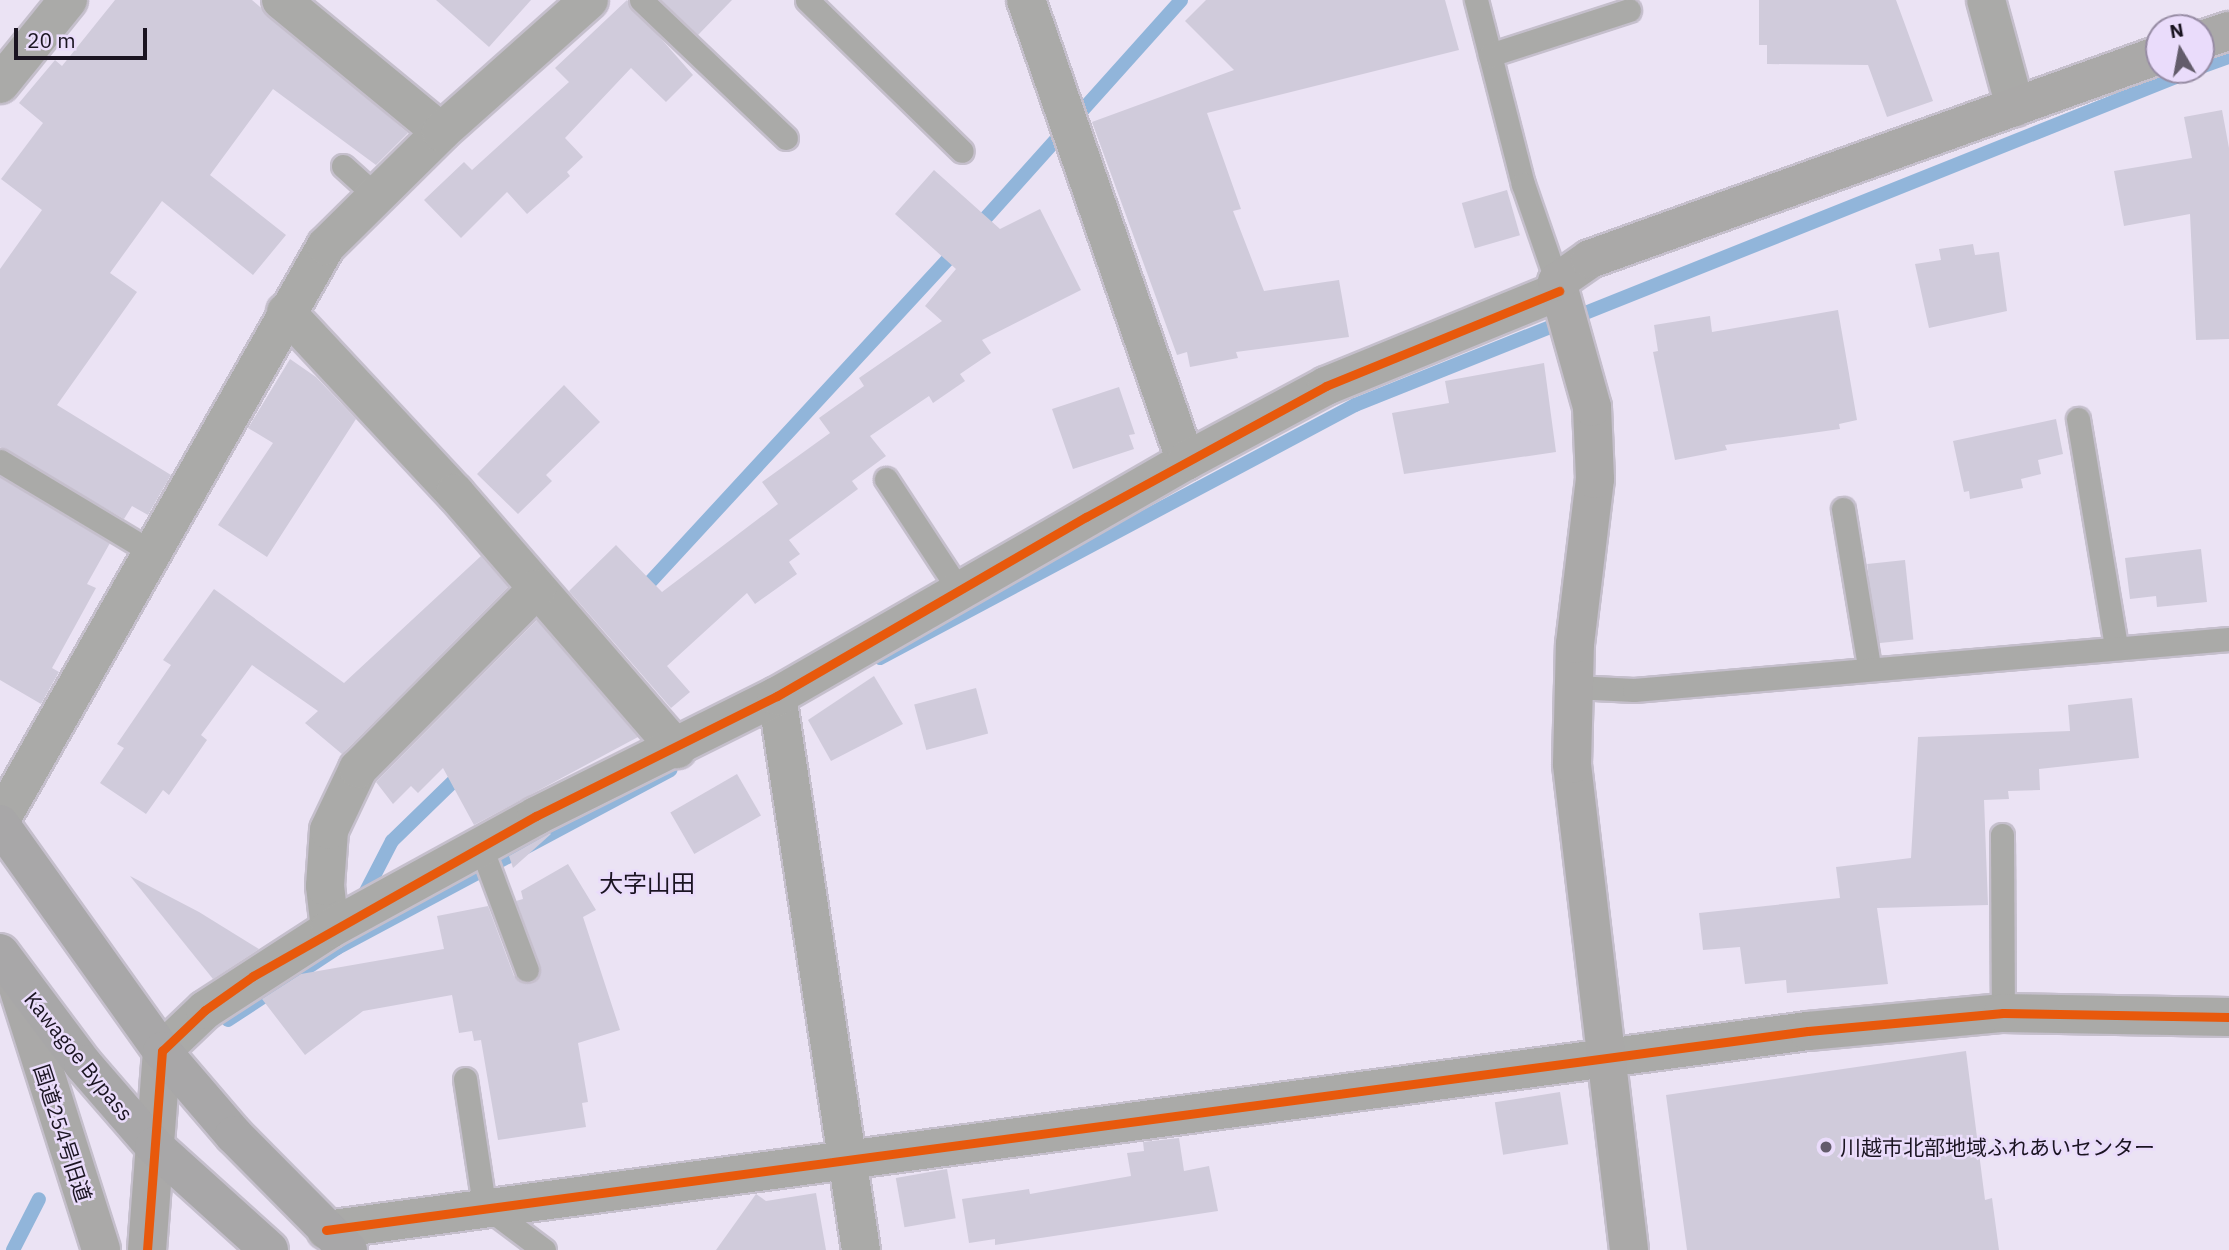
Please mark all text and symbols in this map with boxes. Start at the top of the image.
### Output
scale bar [18,14,150,58]
north arrow [2145,14,2215,84]
text: N [2168,17,2186,43]
text: 20 m [27,26,76,54]
district label: 大字山田 [599,870,695,898]
street label: Kawagoe Bypass [19,987,139,1125]
street label: 国道254号旧道 [29,1061,97,1205]
place label: 川越市北部地域ふれあいセンター [1840,1134,2155,1160]
marker: 川越市北部地域ふれあいセンター [1818,1139,1834,1155]

